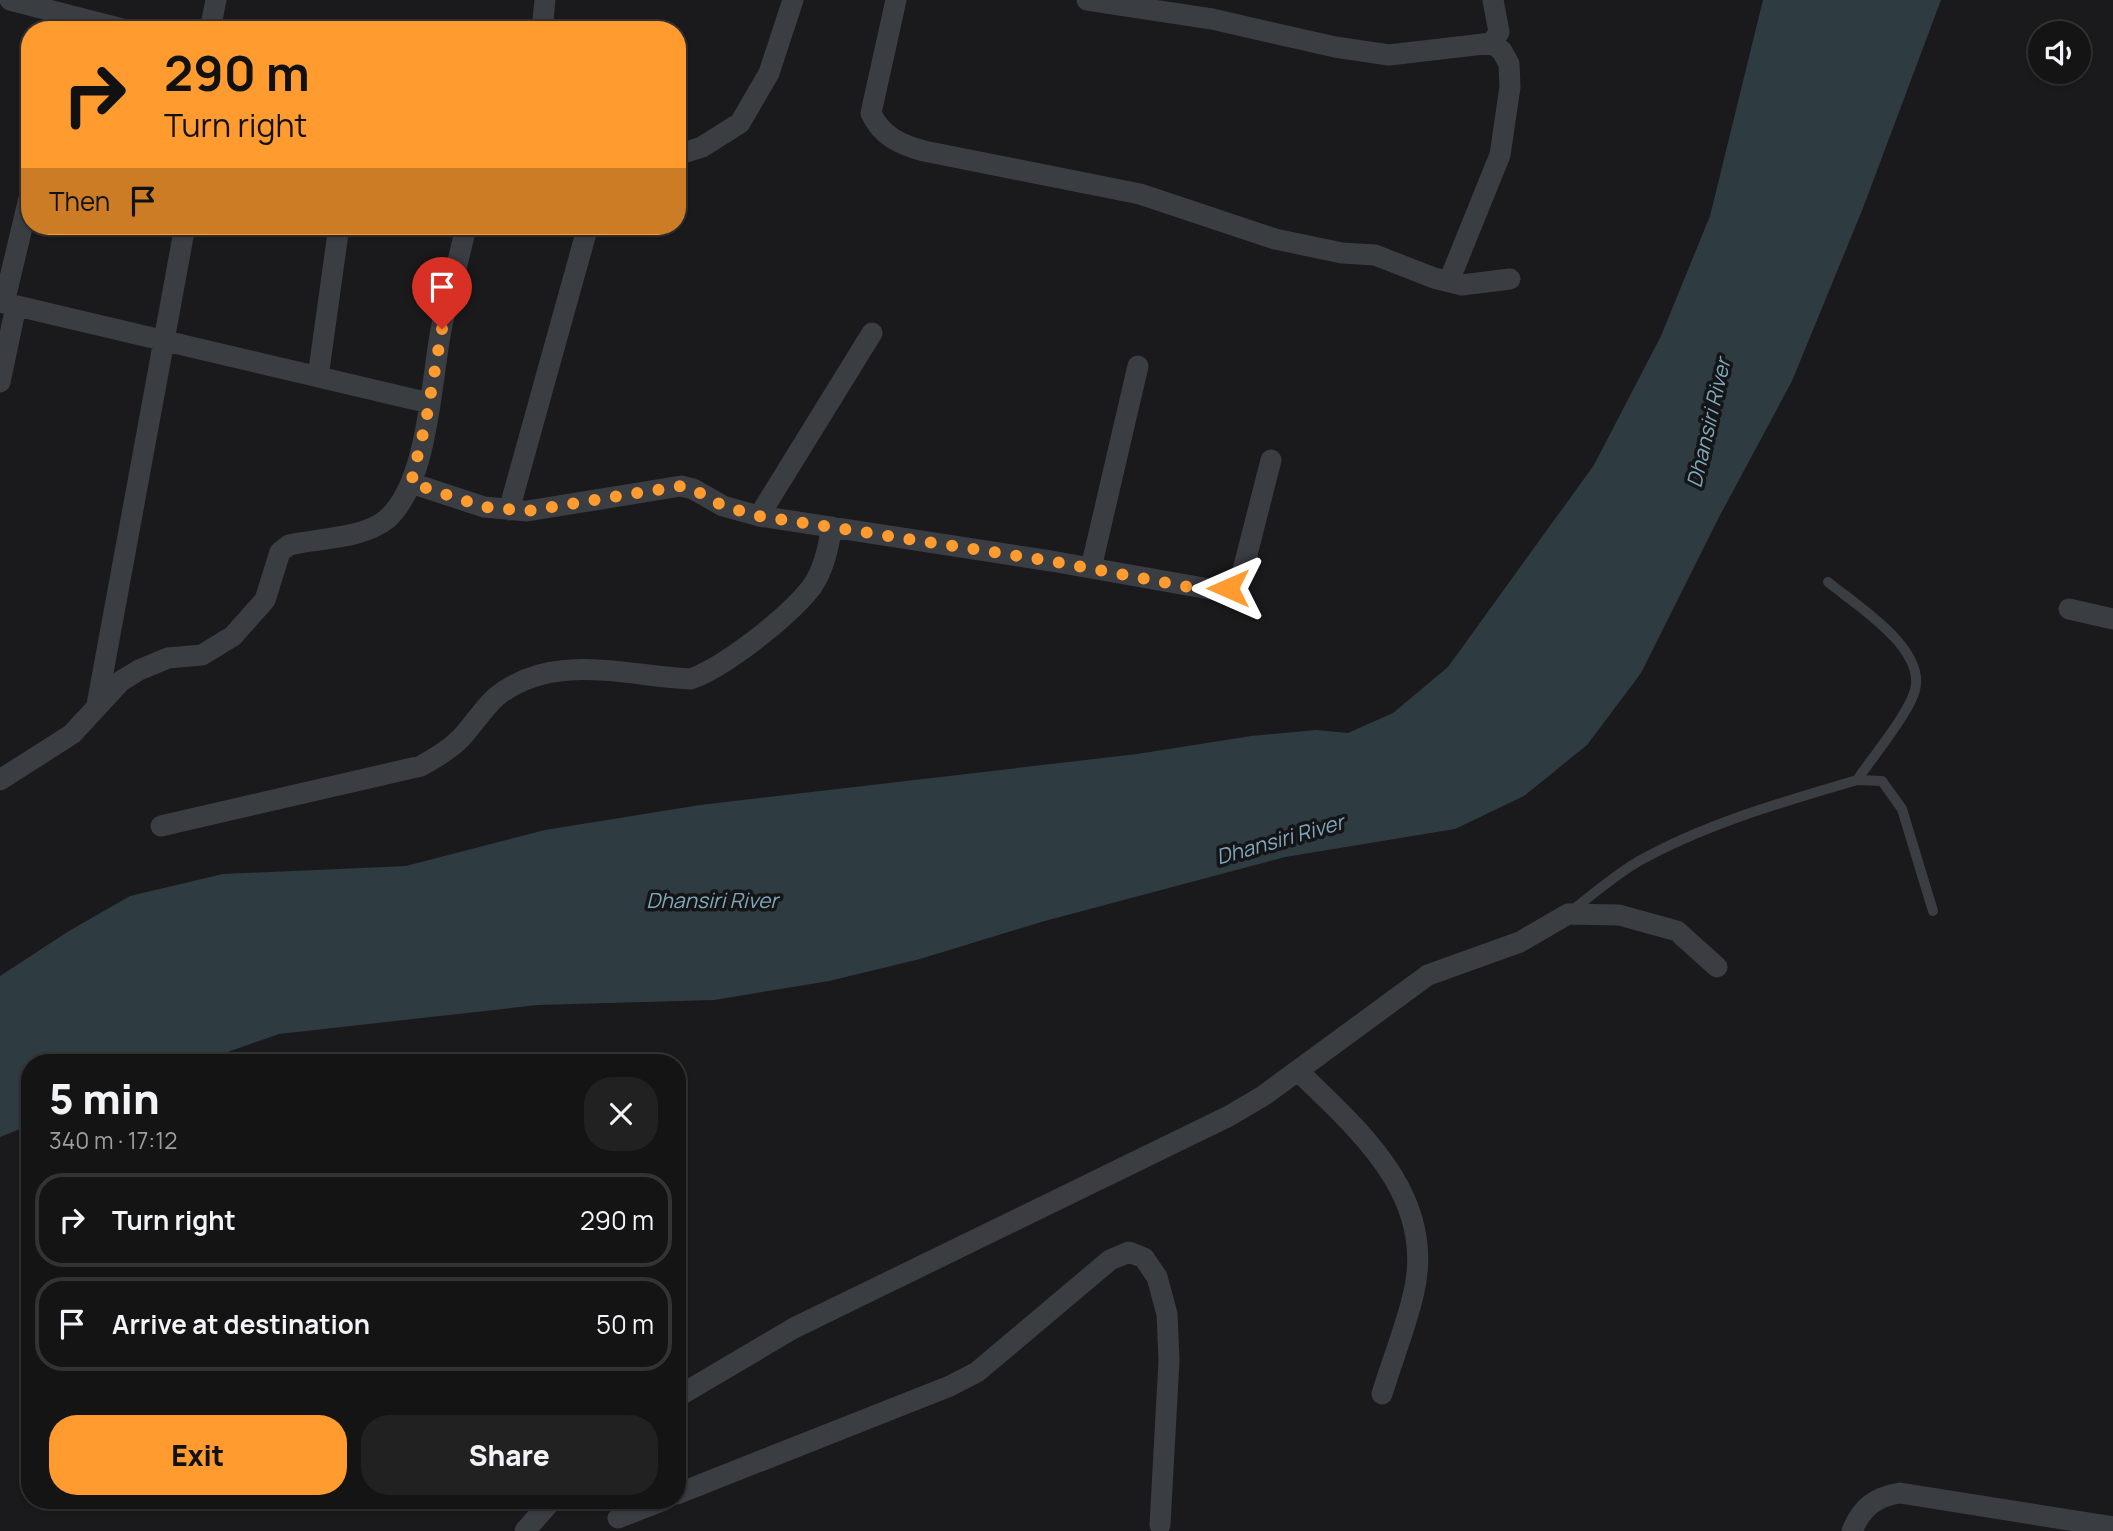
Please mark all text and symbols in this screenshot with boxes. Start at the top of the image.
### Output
map controls [2028,21,2091,84]
button: sound [2028,21,2091,84]
text: 290 m [164,39,310,106]
icon: right [49,49,140,140]
text: Turn right [164,103,307,147]
icon: arrive [124,182,162,220]
text: Then [49,183,110,219]
pin [412,257,472,329]
icon: arrive [423,268,461,306]
water label: Dhansiri River [1680,353,1737,490]
position arrow [1191,551,1265,625]
water label: Dhansiri River [1213,807,1349,871]
water label: Dhansiri River [646,886,780,914]
text: 5 min [49,1069,160,1127]
button: close [584,1077,658,1151]
text: 340 m · 17:12 [49,1124,177,1156]
icon: right [53,1201,91,1239]
text: Turn right [112,1202,236,1238]
text: 290 m [580,1202,654,1238]
icon: arrive [53,1305,91,1343]
text: Arrive at destination [112,1306,370,1342]
text: 50 m [596,1306,654,1342]
button: Exit [49,1415,347,1495]
button: Share [361,1415,658,1495]

